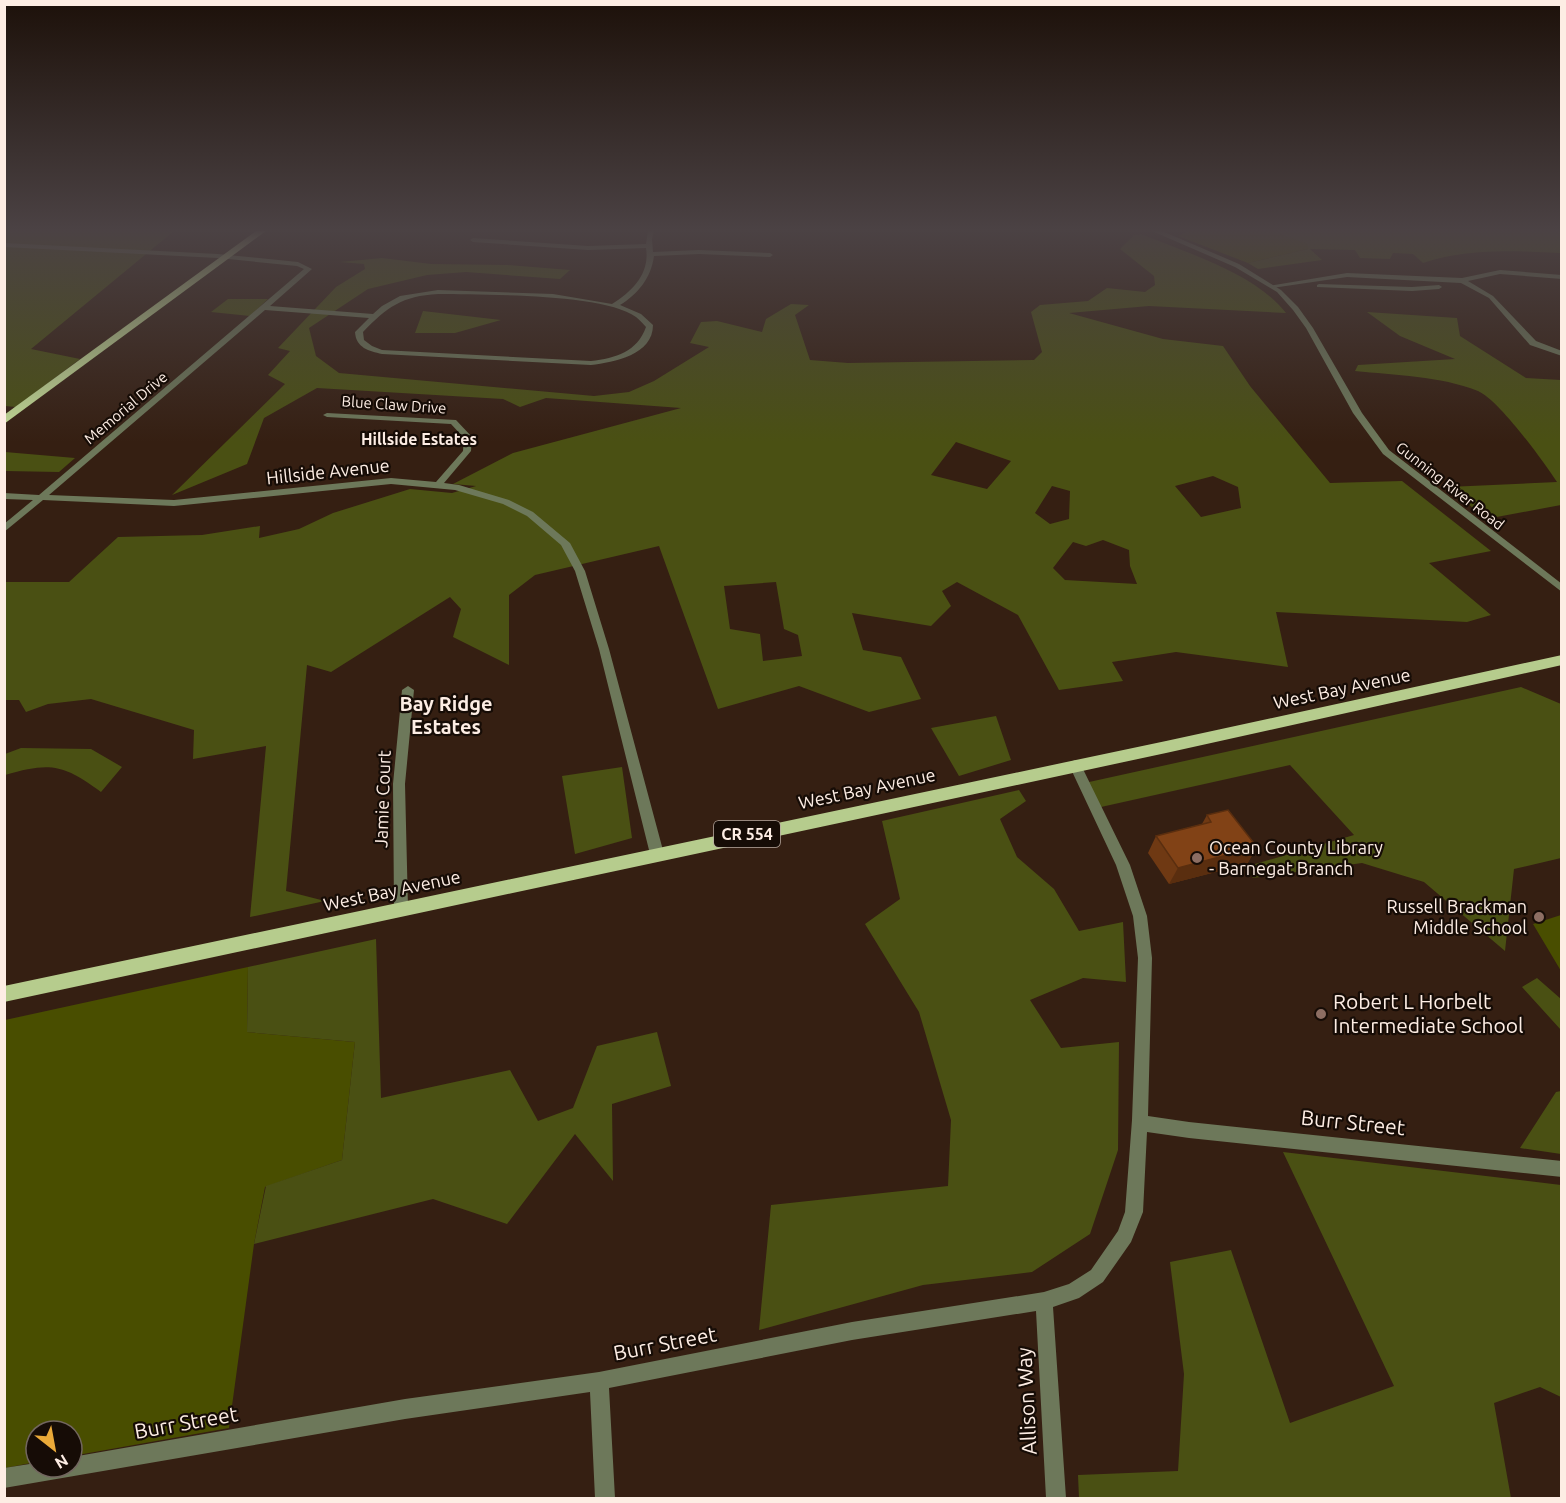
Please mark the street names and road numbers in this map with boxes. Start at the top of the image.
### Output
street label: Memorial Drive [81,368,171,447]
street label: Blue Claw Drive [341,392,447,417]
street label: Gunning River Road [1393,438,1508,533]
street label: Hillside Avenue [265,455,390,487]
street label: West Bay Avenue [1272,664,1412,712]
street label: Jamie Court [370,750,394,848]
street label: West Bay Avenue [797,764,937,812]
road number: CR 554 [714,821,780,847]
street label: West Bay Avenue [322,866,462,914]
street label: Burr Street [1300,1105,1406,1139]
street label: Burr Street [611,1321,718,1365]
street label: Allison Way [1011,1347,1041,1456]
street label: Burr Street [132,1401,239,1443]

